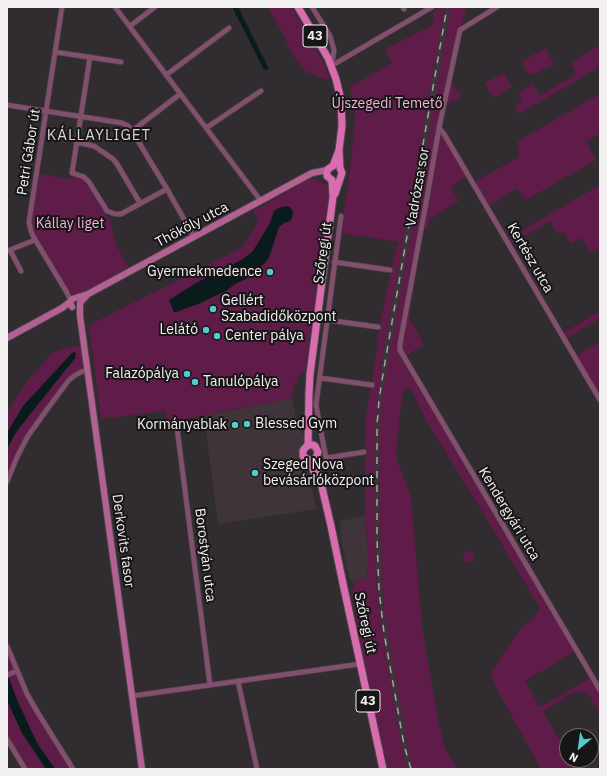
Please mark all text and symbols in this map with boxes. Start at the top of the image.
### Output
road number: 43 [303,25,327,47]
park label: Újszegedi Temető [331,96,443,112]
street label: Petri Gábor út [14,108,44,196]
district label: KÁLLAYLIGET [47,127,151,145]
street label: Vadrózsa sor [403,146,433,228]
street label: Thököly utca [153,199,231,251]
park label: Kállay liget [36,216,104,232]
street label: Kertész utca [503,220,557,296]
street label: Szőregi út [310,221,336,285]
place label: Gyermekmedence [147,264,262,280]
marker: Gyermekmedence [265,267,275,277]
place label: Gellért Szabadidőközpont [221,293,337,326]
marker: Gellért Szabadidőközpont [208,304,218,314]
place label: Lelátó [159,322,198,338]
marker: Lelátó [201,325,211,335]
place label: Center pálya [225,328,304,344]
marker: Center pálya [212,331,222,341]
place label: Falazópálya [105,366,179,382]
marker: Falazópálya [182,369,192,379]
place label: Tanulópálya [203,374,279,390]
marker: Tanulópálya [190,377,200,387]
place label: Blessed Gym [255,416,337,432]
place label: Kormányablak [137,417,227,433]
marker: Blessed Gym [242,419,252,429]
marker: Kormányablak [230,420,240,430]
place label: Szeged Nova bevásárlóközpont [263,457,374,490]
street label: Kendergyári utca [475,464,543,564]
marker: Szeged Nova bevásárlóközpont [250,468,260,478]
street label: Derkovits fasor [108,493,138,589]
street label: Borostyán utca [191,507,219,603]
street label: Szőregi út [350,591,380,655]
road number: 43 [356,690,380,712]
north arrow [559,728,599,768]
text: N [567,750,581,766]

